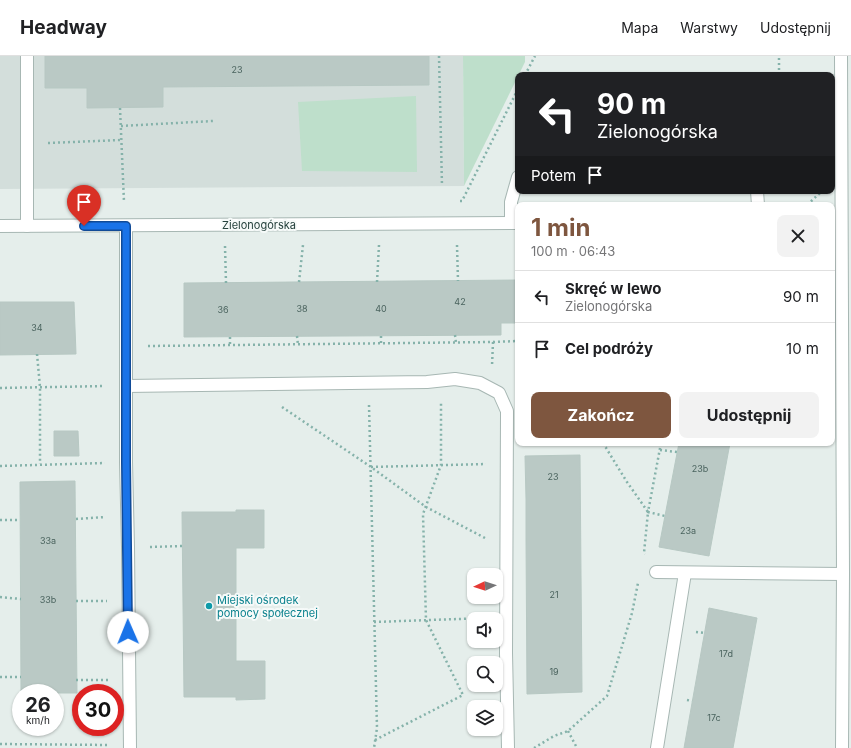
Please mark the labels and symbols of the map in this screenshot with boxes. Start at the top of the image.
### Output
house number: 23 [231,64,243,75]
pin [67,185,101,226]
street label: Zielonogórska [222,218,296,232]
house number: 42 [454,296,466,307]
house number: 38 [296,303,308,314]
house number: 40 [375,303,387,314]
house number: 36 [217,304,229,315]
house number: 34 [31,322,43,333]
house number: 23b [692,463,709,474]
house number: 23 [547,471,559,482]
house number: 23a [680,525,696,536]
house number: 33a [40,535,56,546]
north arrow [467,568,503,604]
house number: 21 [549,589,559,600]
place label: Miejski ośrodek pomocy społecznej [217,593,318,620]
house number: 33b [40,594,57,605]
marker: Miejski ośrodek pomocy społecznej [204,601,214,611]
position arrow [107,611,149,653]
house number: 17d [719,648,733,659]
house number: 19 [549,666,559,677]
speed limit sign: 30 [72,684,124,736]
house number: 17c [707,712,721,723]

